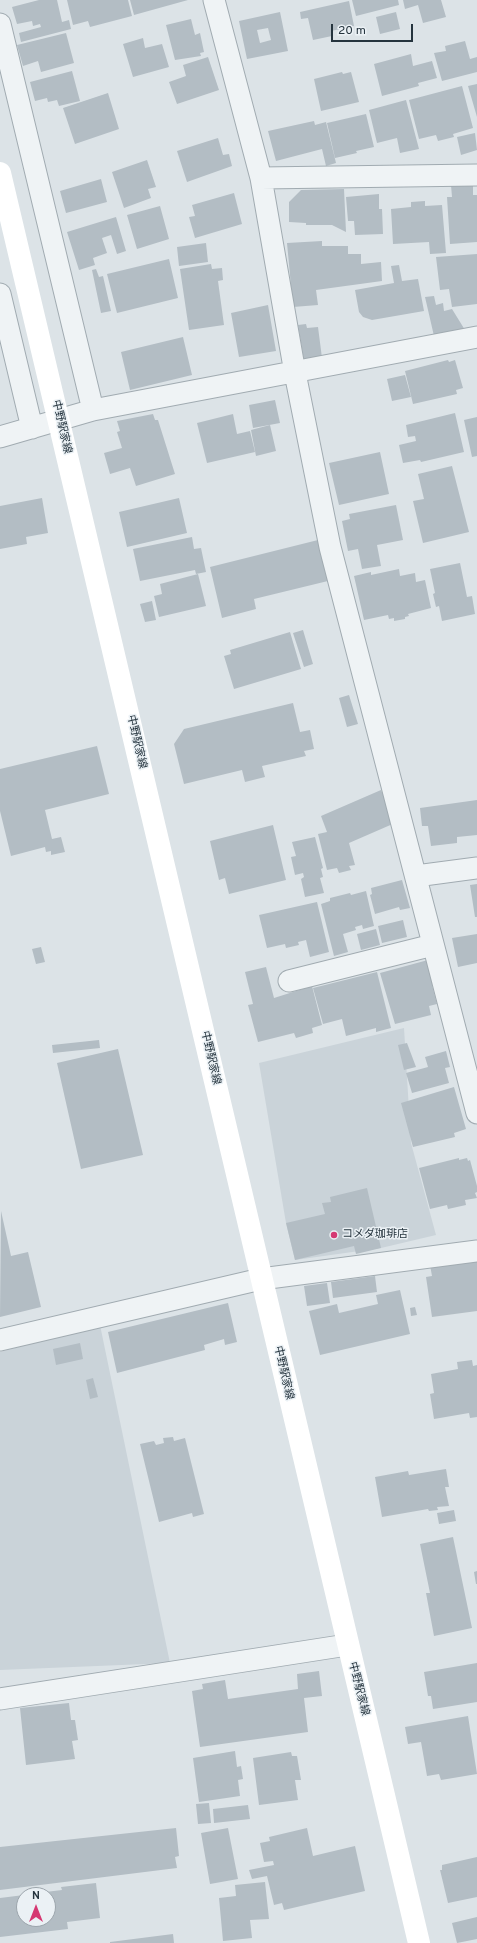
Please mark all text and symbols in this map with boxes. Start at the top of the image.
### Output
scale bar [333,16,415,42]
text: 20 m [338,23,366,39]
street label: 中野駅家線 [48,399,74,455]
street label: 中野駅家線 [123,714,149,770]
street label: 中野駅家線 [197,1030,223,1086]
place label: コメダ珈琲店 [342,1228,408,1242]
marker: コメダ珈琲店 [329,1230,339,1240]
street label: 中野駅家線 [270,1345,296,1401]
street label: 中野駅家線 [345,1661,371,1717]
north arrow [16,1887,56,1927]
text: N [32,1889,40,1903]

